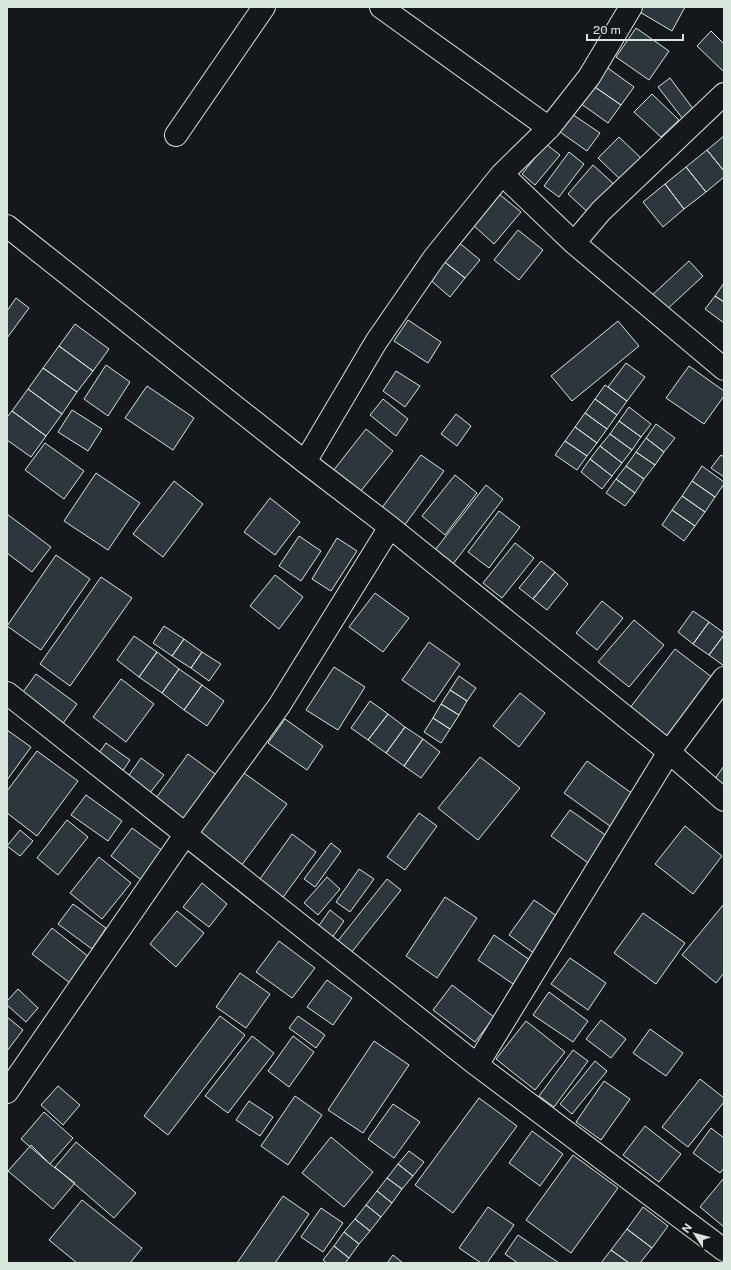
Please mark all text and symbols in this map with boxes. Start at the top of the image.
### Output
scale bar [587,16,683,42]
text: 20 m [593,23,621,37]
north arrow [675,1214,715,1254]
text: N [680,1221,694,1235]

